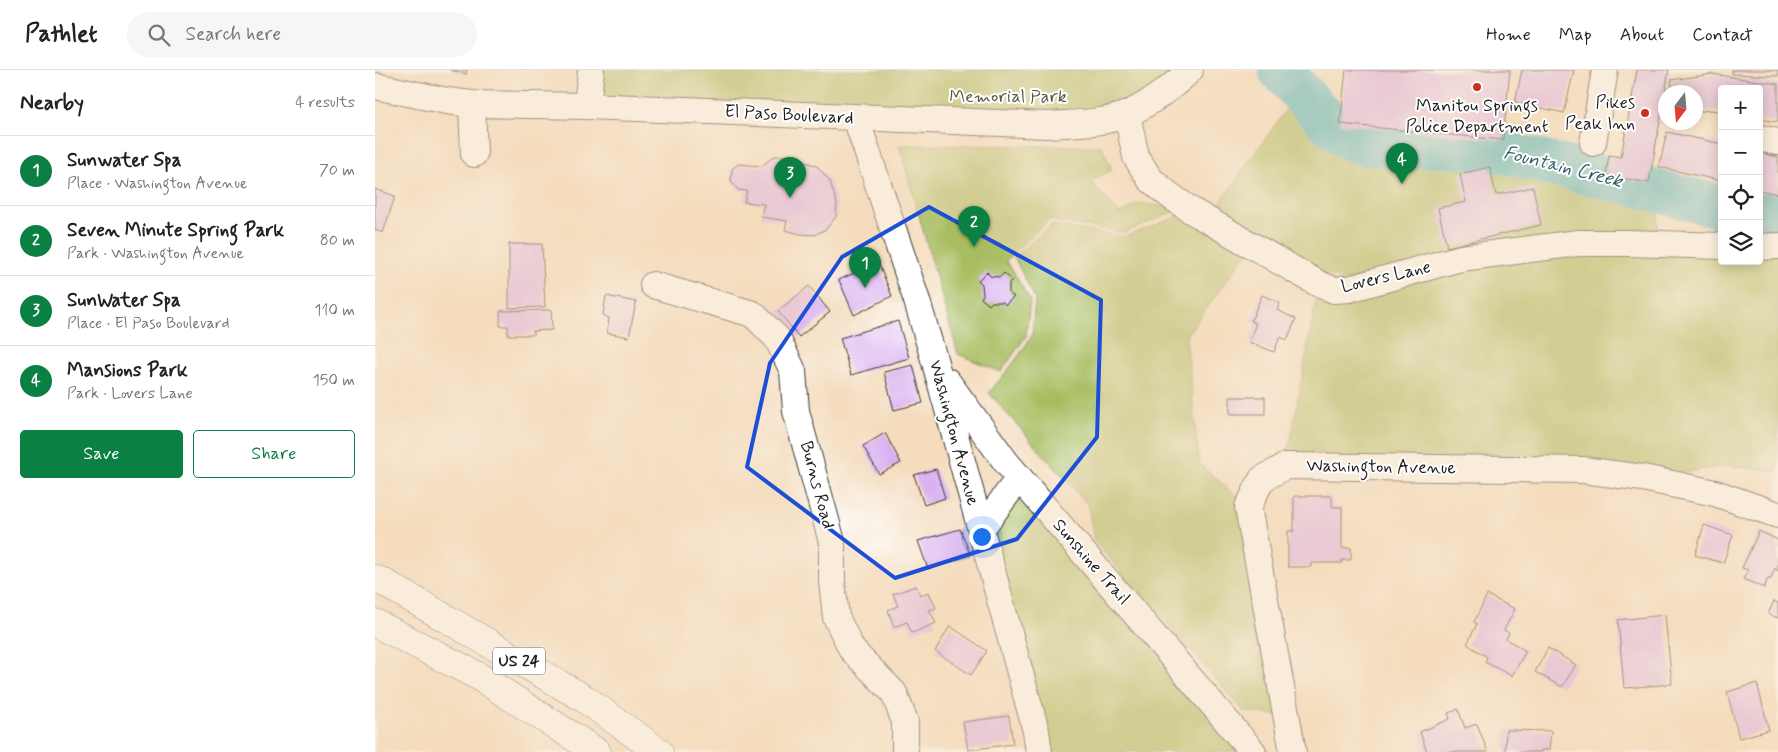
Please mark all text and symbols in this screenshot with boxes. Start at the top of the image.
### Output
search box [127,12,477,57]
text: Pathlet [25,19,97,50]
icon: search [145,21,173,49]
text: Search here [185,22,281,47]
text: Home [1486,23,1531,47]
text: Map [1559,23,1592,47]
text: About [1620,23,1664,47]
text: Contact [1692,23,1753,47]
marker: Manitou Springs Police Department [1471,81,1483,93]
park label: Memorial Park [949,85,1067,109]
north arrow [1658,85,1703,130]
map controls [1718,85,1763,265]
button: + [1718,85,1763,130]
text: Nearby [20,89,84,117]
place label: Pikes Peak Inn [1565,91,1635,136]
text: 4 results [295,92,355,113]
place label: Manitou Springs Police Department [1406,94,1549,139]
street label: El Paso Boulevard [724,100,854,130]
marker: Pikes Peak Inn [1639,107,1651,119]
button: − [1718,130,1763,175]
water label: Fountain Creek [1501,140,1626,194]
pin: 4 [1386,143,1418,184]
text: Sunwater Spa [67,148,182,173]
pin: 3 [774,157,806,198]
text: 1 [32,160,40,181]
text: 70 m [319,160,355,181]
text: Place · Washington Avenue [67,173,247,194]
button: locate [1718,175,1763,220]
pin: 2 [958,206,990,247]
text: Seven Minute Spring Park [67,218,284,243]
button: layers [1718,220,1763,265]
text: 2 [32,230,40,251]
text: 80 m [320,230,355,251]
text: Park · Washington Avenue [67,243,244,264]
pin: 1 [849,247,881,288]
street label: Lovers Lane [1339,255,1433,299]
text: SunWater Spa [67,288,181,313]
text: 3 [32,300,40,321]
text: 110 m [314,300,355,321]
text: Place · El Paso Boulevard [67,313,229,334]
text: Mansions Park [67,358,188,383]
street label: Washington Avenue [921,358,985,509]
text: 4 [31,370,41,391]
text: 150 m [313,370,355,391]
text: Park · Lovers Lane [67,383,193,404]
button: Save [20,430,183,478]
button: Share [193,430,355,478]
street label: Burns Road [794,438,840,532]
street label: Washington Avenue [1306,454,1456,482]
street label: Sunshine Trail [1047,514,1135,610]
your location [969,524,995,550]
road number: US 24 [493,648,545,674]

